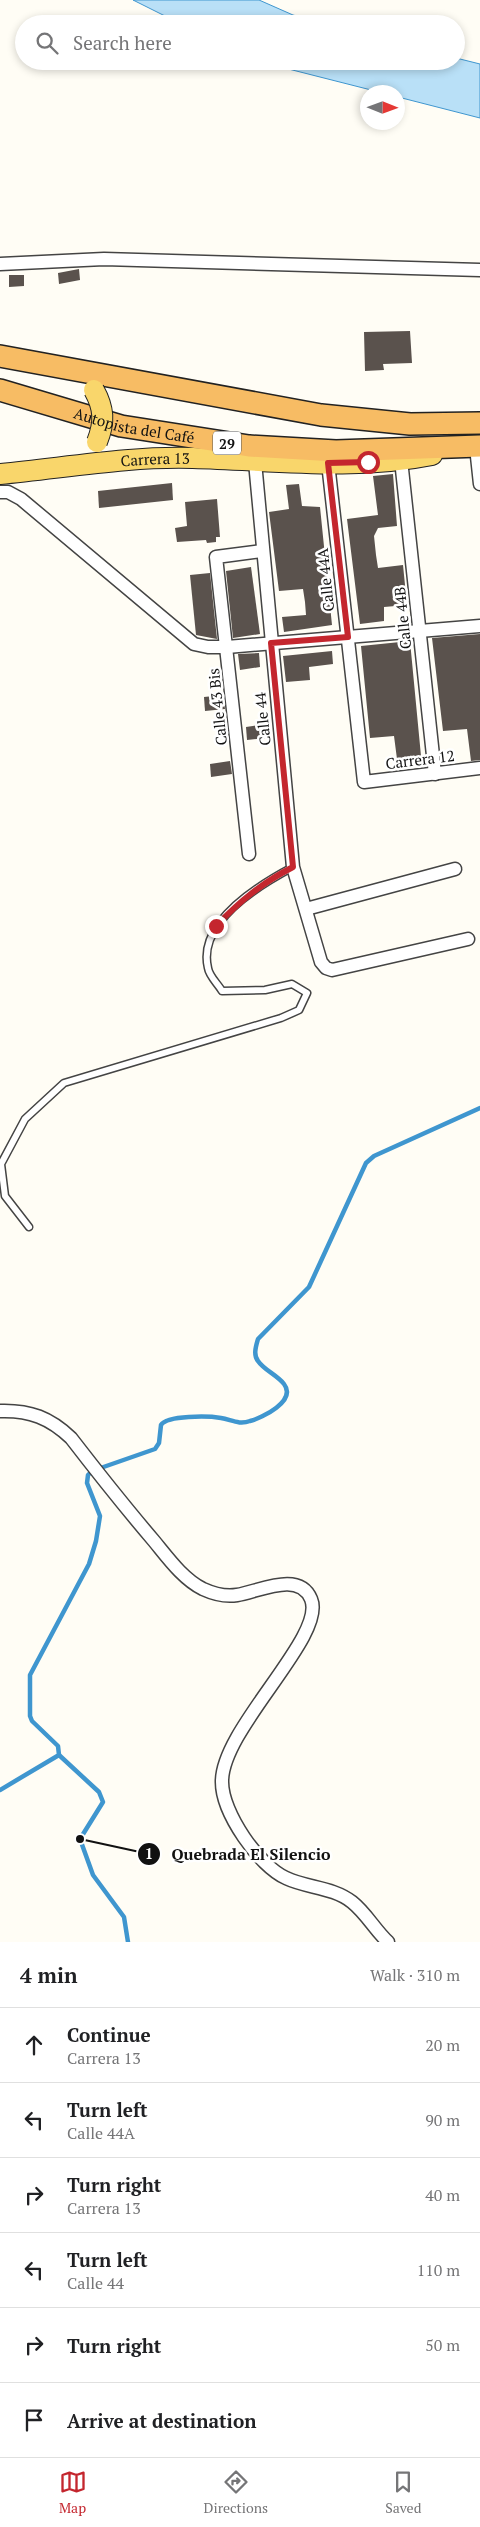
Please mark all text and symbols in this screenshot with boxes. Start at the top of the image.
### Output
search box [15,15,465,70]
icon: search [33,29,61,57]
text: Search here [73,30,172,55]
north arrow [360,85,405,130]
street label: Autopista del Café [72,403,196,447]
road number: 29 [213,432,241,454]
street label: Carrera 13 [120,448,190,471]
route start [357,451,380,474]
street label: Calle 44A [312,547,338,613]
street label: Calle 44B [389,586,415,650]
street label: Calle 43 Bis [203,668,231,746]
street label: Calle 44 [249,691,275,747]
street label: Carrera 12 [384,745,456,773]
route end [205,915,228,938]
callout: Quebrada El Silencio [137,1838,341,1869]
text: 1 [145,1843,153,1863]
text: Quebrada El Silencio [172,1843,331,1865]
text: 4 min [20,1961,77,1989]
text: Walk · 310 m [370,1964,460,1986]
text: Continue [67,2022,151,2047]
icon: ahead [20,2031,48,2059]
text: 20 m [425,2034,460,2056]
text: Carrera 13 [67,2047,141,2069]
text: Turn left [67,2097,148,2122]
icon: left [20,2106,48,2134]
text: 90 m [425,2109,460,2131]
text: Calle 44A [67,2122,135,2144]
text: Turn right [67,2172,161,2197]
icon: right [20,2181,48,2209]
text: 40 m [425,2184,460,2206]
text: Carrera 13 [67,2197,141,2219]
text: Turn left [67,2247,148,2272]
icon: left [20,2256,48,2284]
text: 110 m [417,2259,460,2281]
text: Calle 44 [67,2272,124,2294]
icon: right [20,2331,48,2359]
text: Turn right [67,2333,161,2358]
text: 50 m [425,2334,460,2356]
icon: arrive [20,2406,48,2434]
text: Arrive at destination [67,2408,256,2433]
tab: Map [59,2468,87,2517]
tab: Directions [204,2468,268,2517]
tab: Saved [385,2468,421,2517]

